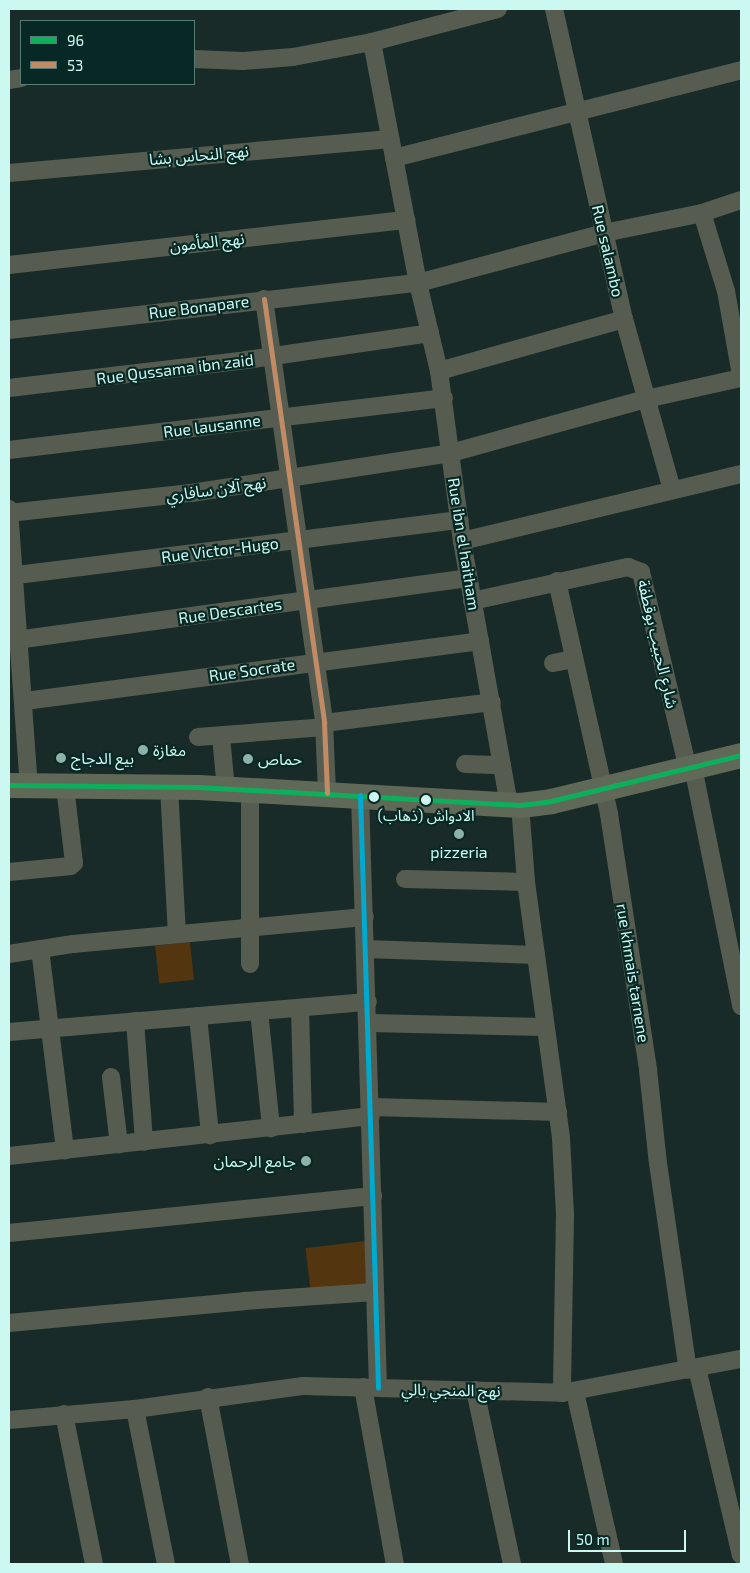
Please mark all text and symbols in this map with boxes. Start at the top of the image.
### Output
legend [20,20,195,85]
text: 96 [67,31,84,49]
text: 53 [67,56,83,74]
street label: نهج النحاس بشا [148,141,250,169]
street label: Rue salambo [588,203,628,299]
street label: نهج المأمون [169,229,245,255]
street label: Rue Bonapare [148,291,250,323]
street label: Rue Qussama ibn zaid [95,350,255,388]
street label: Rue lausanne [162,411,262,441]
street label: نهج آلان سافاري [165,472,267,506]
street label: Rue ibn el haitham [444,476,484,612]
street label: Rue Victor-Hugo [160,533,280,567]
street label: شارع الحبيب بوقطفة [634,578,682,710]
street label: Rue Descartes [177,594,283,628]
street label: Rue Socrate [208,654,296,686]
place label: مغازة [153,740,186,760]
marker: مغازة [137,744,149,756]
place label: بيع الدجاج [71,748,134,768]
place label: حماص [258,749,302,769]
marker: بيع الدجاج [55,752,67,764]
marker: حماص [242,753,254,765]
unlabelled marker [369,792,379,802]
marker: الادواش (ذهاب) [421,795,431,805]
place label: الادواش (ذهاب) [377,807,475,825]
marker: pizzeria [453,828,465,840]
place label: pizzeria [430,842,488,862]
street label: rue khmais tarnene [613,902,653,1044]
place label: جامع الرحمان [214,1151,296,1171]
marker: جامع الرحمان [300,1155,312,1167]
street label: نهج المنجي بالي [401,1380,501,1400]
scale bar [570,1520,688,1552]
text: 50 m [576,1530,610,1548]

